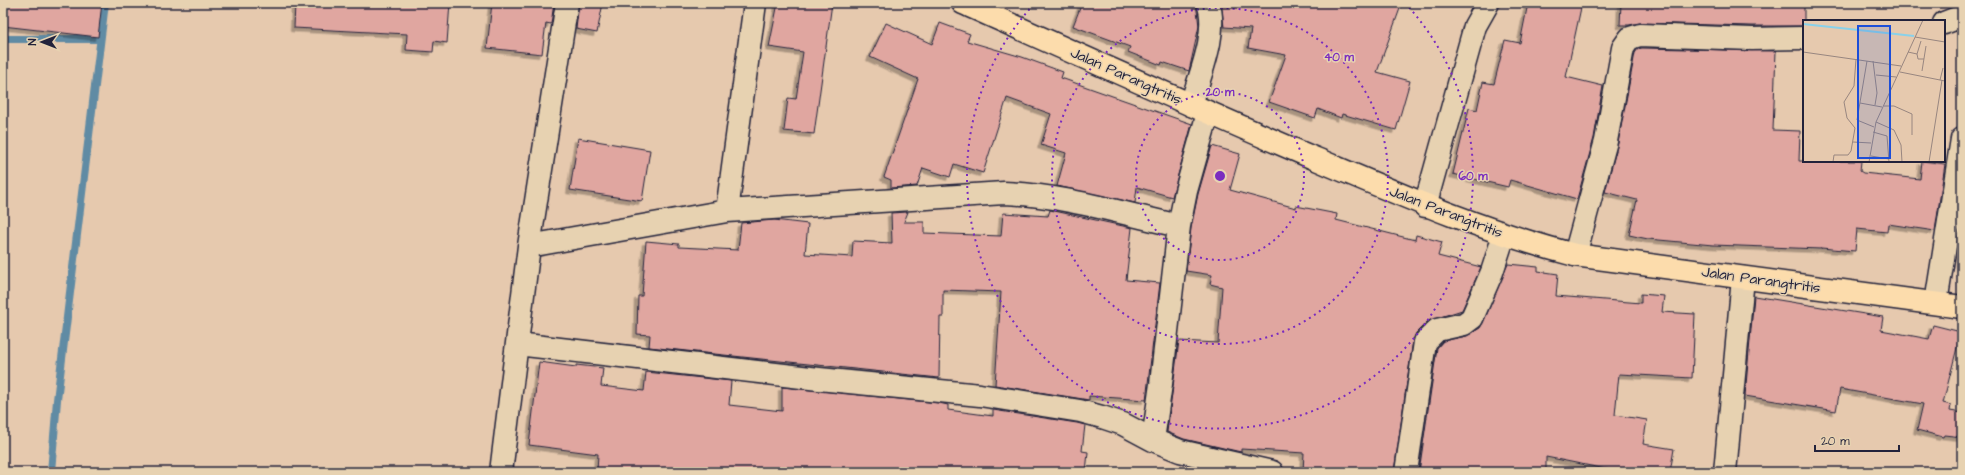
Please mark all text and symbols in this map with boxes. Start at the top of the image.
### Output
inset map [1803,20,1945,162]
north arrow [22,22,62,62]
text: N [25,38,40,45]
street label: Jalan Parangtritis [1067,42,1185,111]
text: 40 m [1324,49,1355,66]
text: 20 m [1205,84,1235,101]
text: 60 m [1458,168,1488,185]
centre of rings [1213,169,1227,183]
street label: Jalan Parangtritis [1386,181,1506,244]
street label: Jalan Parangtritis [1700,261,1822,300]
scale bar [1815,427,1899,453]
text: 20 m [1821,433,1850,450]

